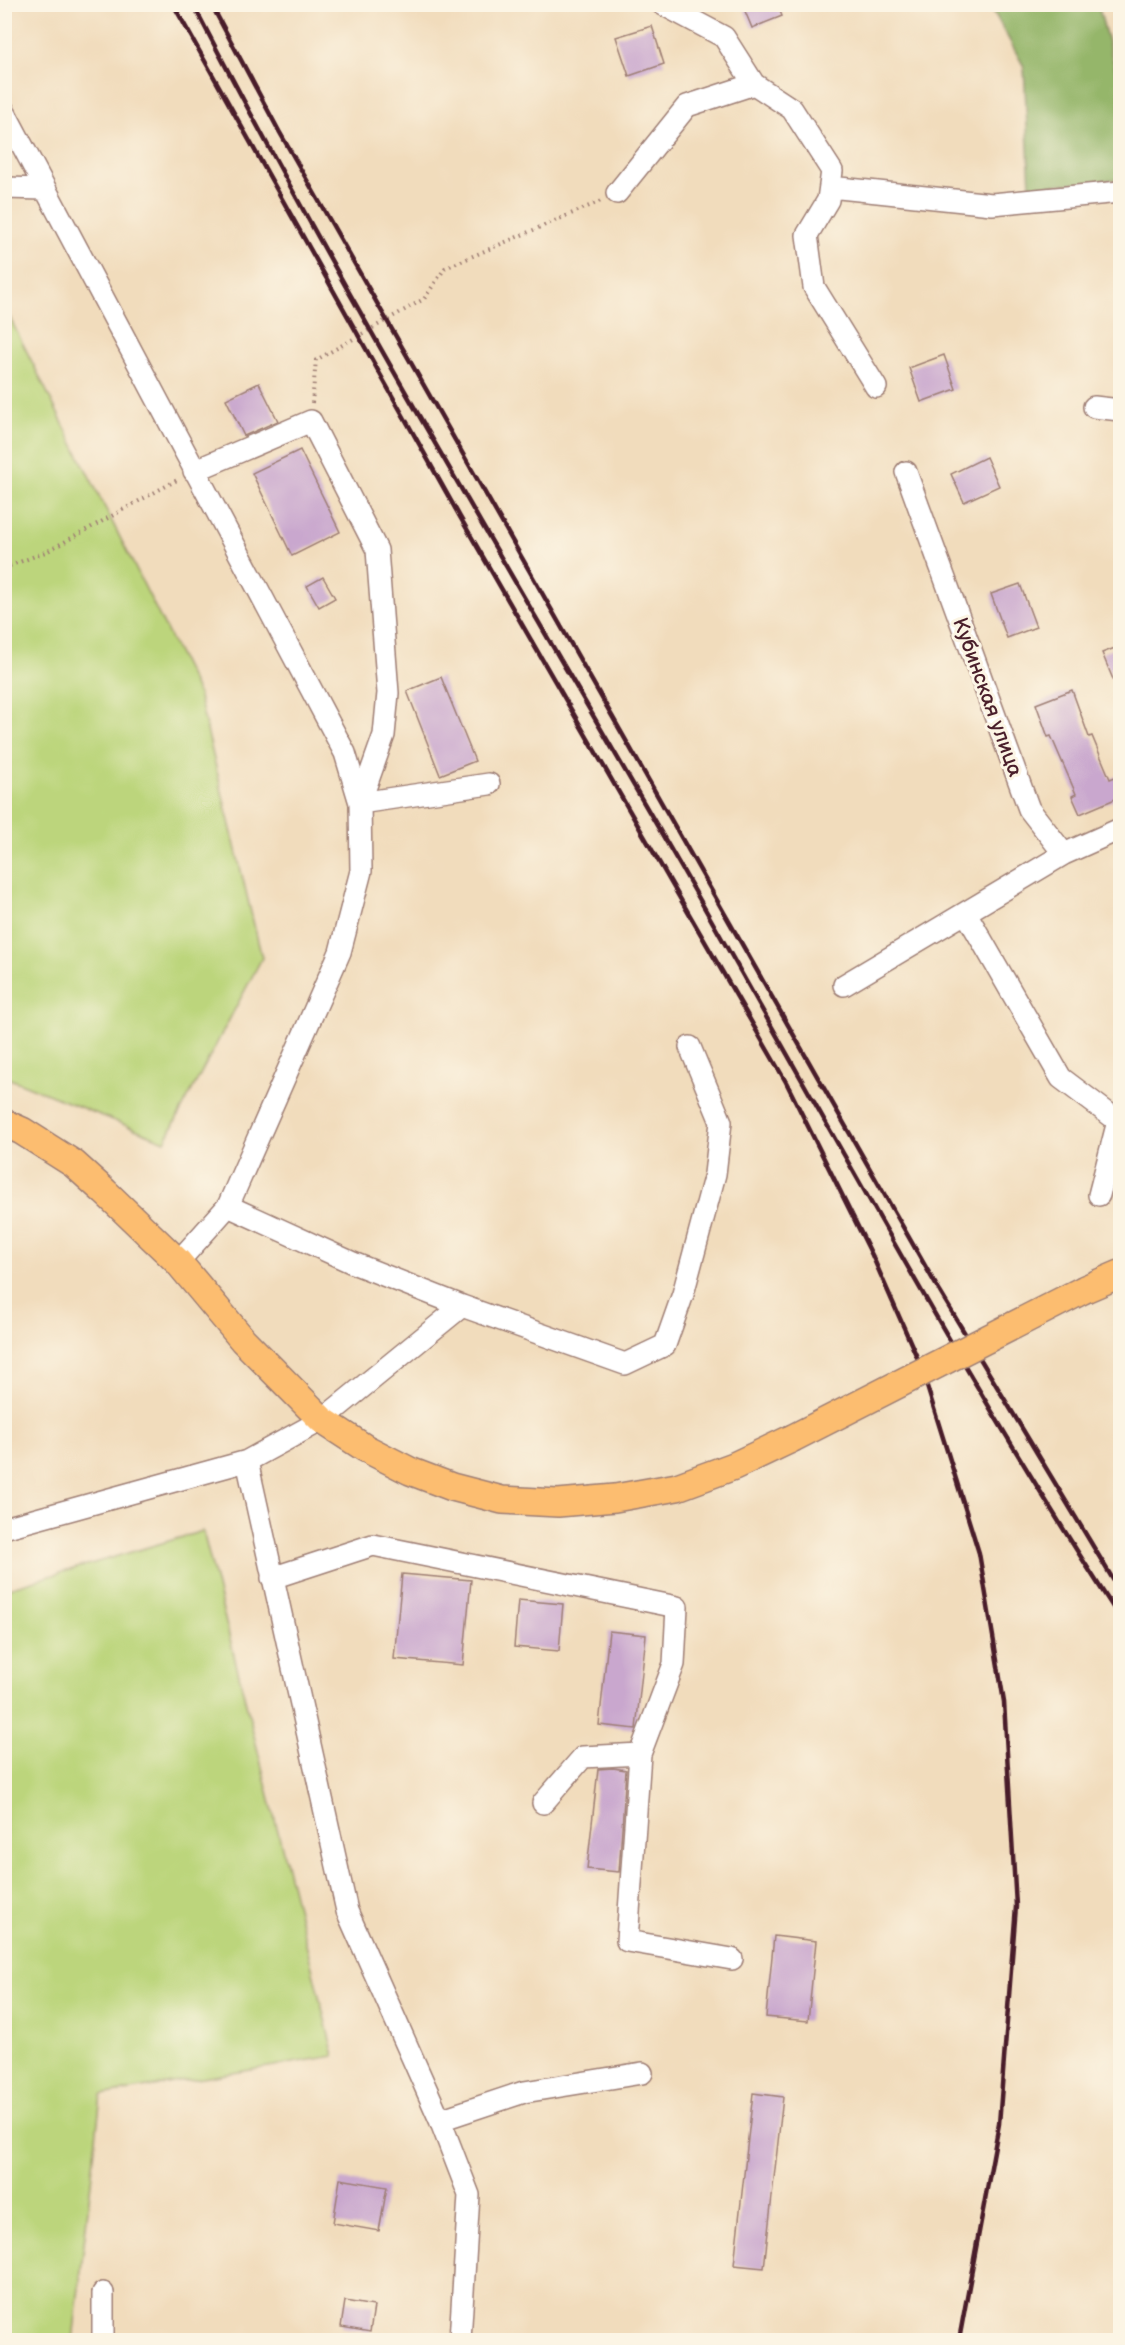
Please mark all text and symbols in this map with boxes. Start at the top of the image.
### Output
street label: Кубинская улица [947,614,1028,781]

